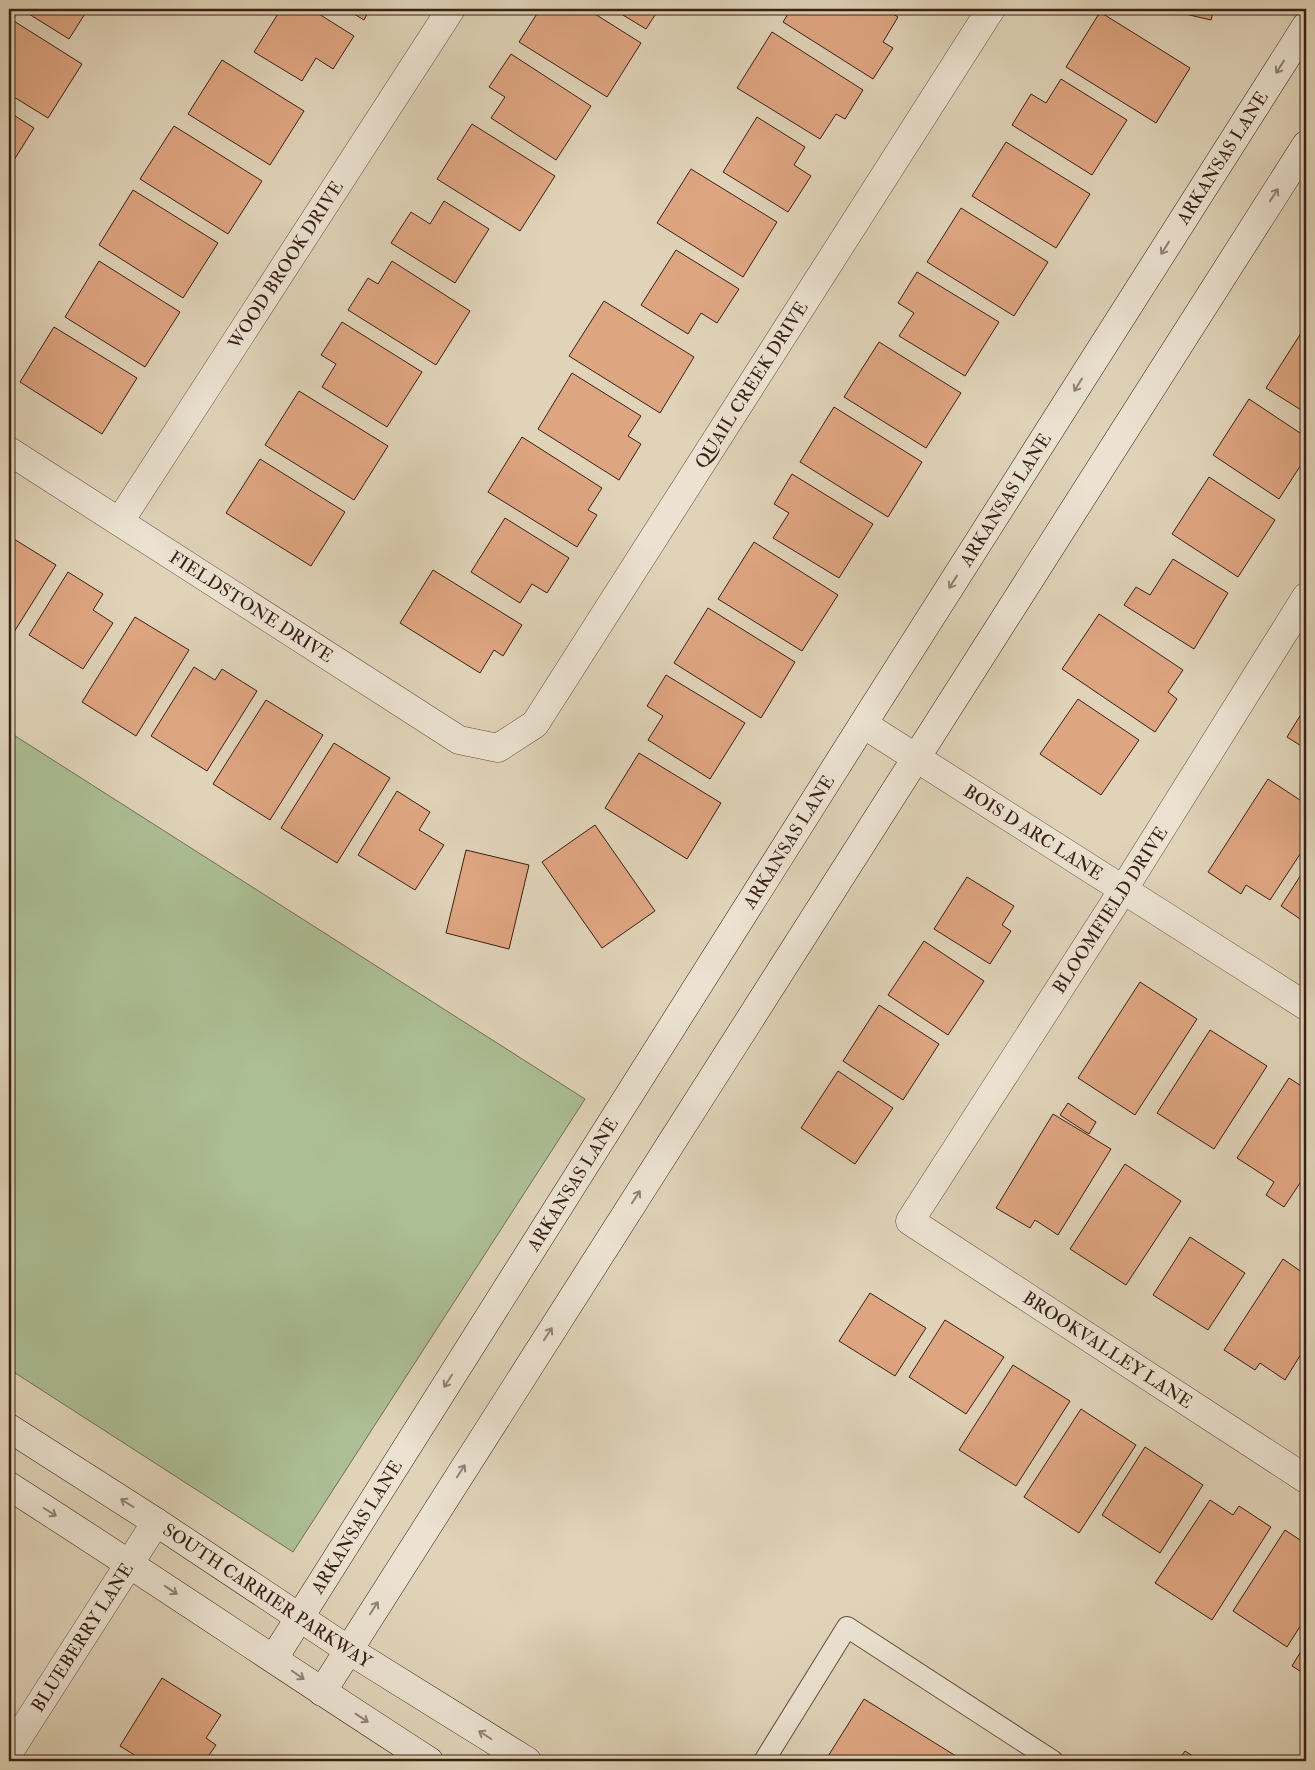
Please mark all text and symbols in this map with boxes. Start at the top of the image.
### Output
one-way arrow [1275,59,1285,73]
street label: ARKANSAS LANE [1171,87,1274,230]
street label: WOOD BROOK DRIVE [223,177,349,354]
one-way arrow [1270,189,1280,203]
one-way arrow [1160,241,1170,255]
street label: QUAIL CREEK DRIVE [690,297,814,473]
one-way arrow [1073,378,1083,392]
street label: ARKANSAS LANE [954,429,1057,572]
street label: FIELDSTONE DRIVE [165,546,337,668]
one-way arrow [948,574,958,588]
street label: ARKANSAS LANE [738,771,840,914]
street label: BOIS D ARC LANE [959,780,1107,886]
street label: BLOOMFIELD DRIVE [1048,822,1173,998]
street label: ARKANSAS LANE [522,1113,624,1257]
one-way arrow [631,1190,641,1204]
street label: BROOKVALLEY LANE [1018,1286,1197,1414]
one-way arrow [543,1327,554,1341]
one-way arrow [443,1374,453,1388]
street label: ARKANSAS LANE [306,1456,408,1599]
one-way arrow [456,1465,466,1479]
one-way arrow [120,1498,134,1508]
one-way arrow [43,1507,57,1517]
street label: SOUTH CARRIER PARKWAY [158,1519,376,1674]
street label: BLUEBERRY LANE [26,1559,139,1717]
one-way arrow [163,1585,177,1595]
one-way arrow [369,1602,379,1616]
one-way arrow [290,1670,304,1680]
one-way arrow [355,1713,369,1723]
one-way arrow [479,1730,493,1740]

